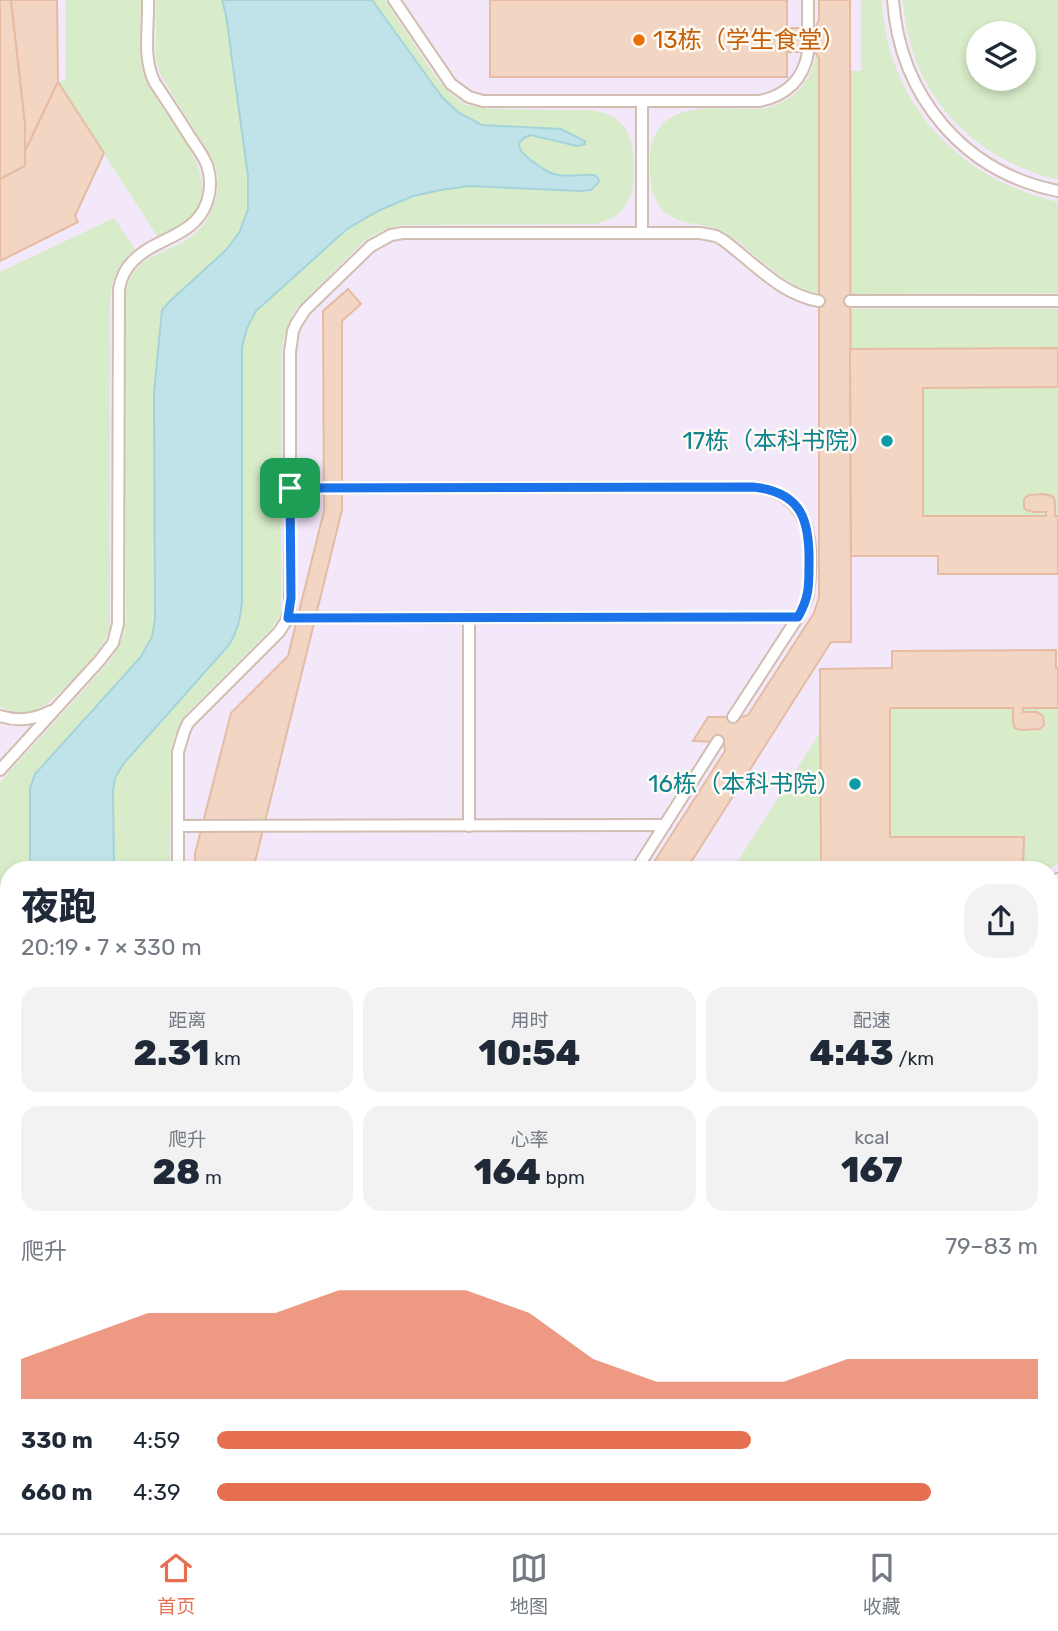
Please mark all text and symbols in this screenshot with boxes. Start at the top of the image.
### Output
map controls [966,21,1036,91]
button: layers [966,21,1036,91]
place label: 13栋（学生食堂） [653,26,846,54]
marker: 13栋（学生食堂） [631,32,647,48]
place label: 17栋（本科书院） [682,427,873,455]
marker: 17栋（本科书院） [879,433,895,449]
pin [260,458,320,518]
icon: arrive [271,469,309,507]
place label: 16栋（本科书院） [648,770,841,798]
marker: 16栋（本科书院） [847,776,863,792]
text: 夜跑 [21,884,97,930]
button: share [964,884,1038,958]
text: 20:19 · 7 × 330 m [21,933,202,961]
text: 距离 [168,1009,206,1032]
text: 用时 [510,1009,549,1032]
text: 配速 [853,1009,891,1032]
text: 2.31 [133,1032,210,1074]
text: 10:54 [479,1032,580,1074]
text: 4:43 [809,1032,894,1074]
text: km [210,1047,241,1070]
text: /km [894,1047,934,1070]
text: kcal [854,1126,889,1149]
text: 爬升 [168,1128,206,1151]
text: 心率 [510,1128,549,1151]
text: 167 [841,1149,903,1191]
text: 28 [152,1151,200,1193]
text: 164 [474,1151,541,1193]
text: m [200,1166,222,1189]
text: bpm [541,1166,585,1189]
text: 79–83 m [945,1232,1038,1260]
text: 爬升 [21,1237,67,1265]
text: 330 m [21,1426,93,1454]
text: 4:59 [133,1426,180,1454]
text: 660 m [21,1478,93,1506]
text: 4:39 [133,1478,181,1506]
tab: 首页 [157,1549,195,1618]
tab: 地图 [510,1549,548,1618]
tab: 收藏 [863,1549,901,1618]

